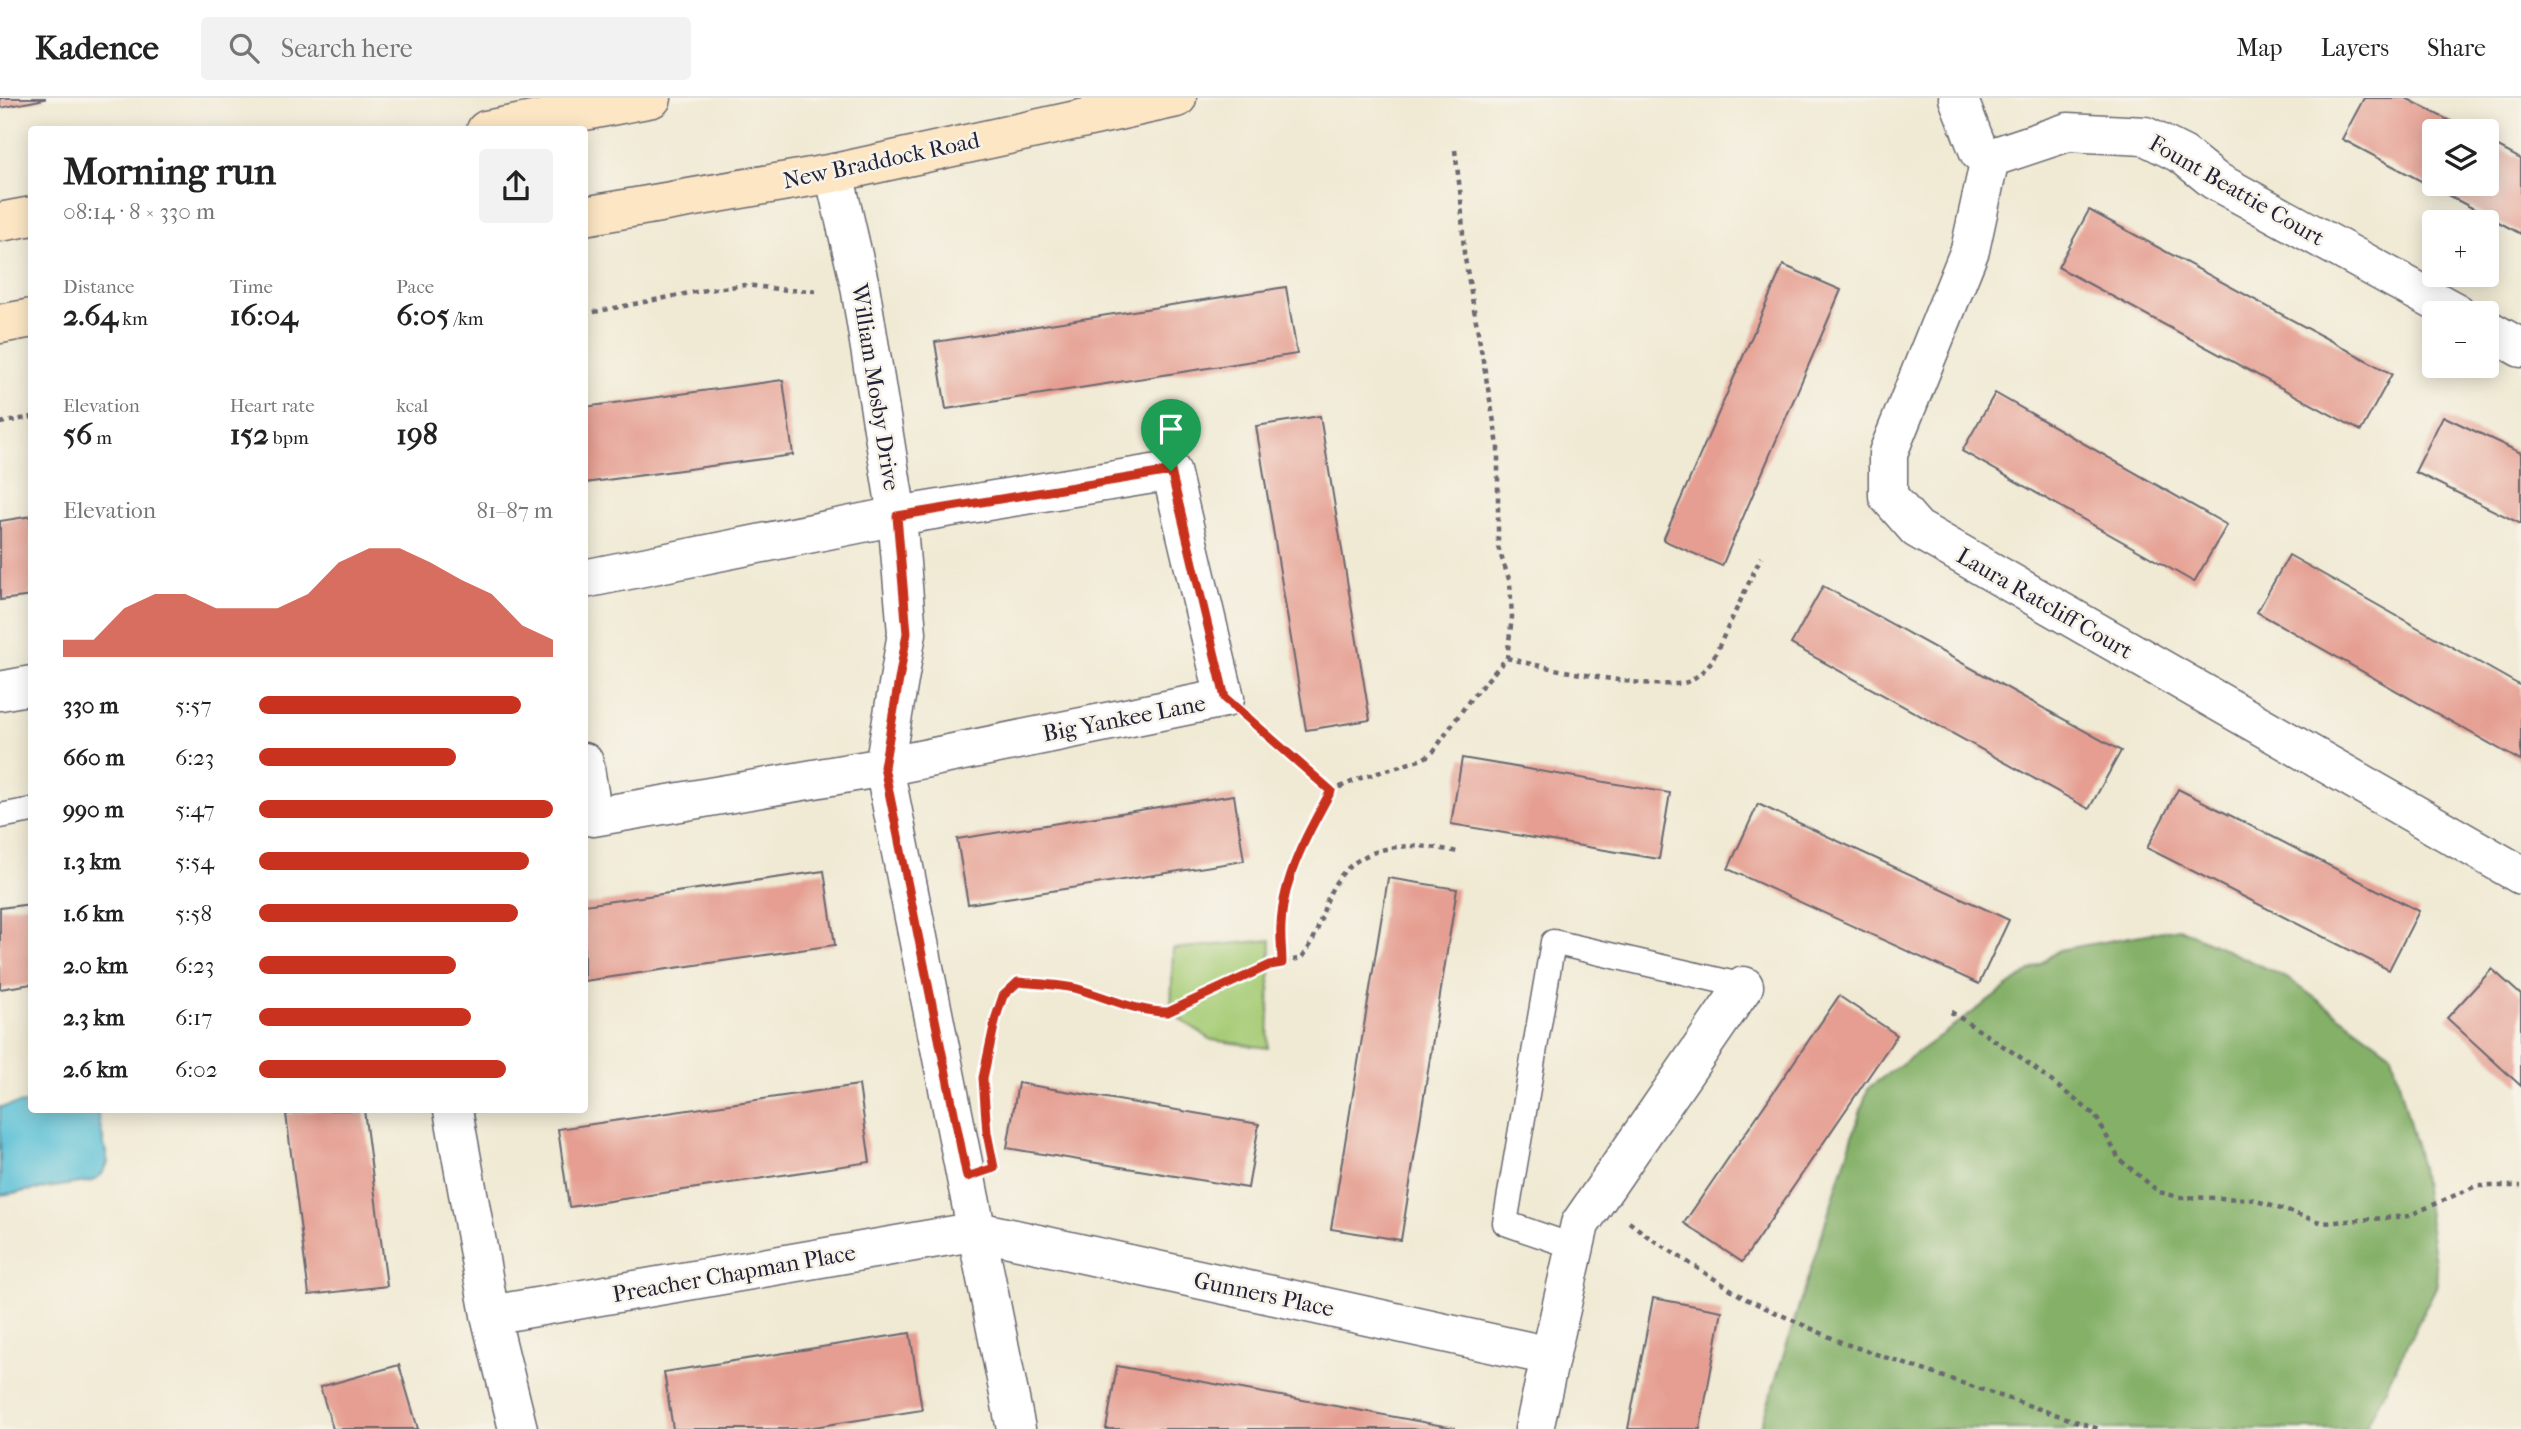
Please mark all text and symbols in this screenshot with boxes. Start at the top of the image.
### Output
search box [201,17,691,80]
text: Kadence [35,29,159,68]
icon: search [225,29,263,67]
text: Search here [281,33,413,64]
text: Map [2237,34,2283,62]
text: Layers [2321,34,2389,62]
text: Share [2427,34,2486,62]
map controls [2422,119,2499,378]
button: layers [2422,119,2499,196]
street label: New Braddock Road [780,126,982,195]
street label: Fount Beattie Court [2145,129,2329,251]
text: Morning run [63,149,276,194]
button: share [479,149,553,223]
text: 08:14 · 8 × 330 m [63,198,215,225]
button: + [2422,210,2499,287]
text: Distance [63,276,134,298]
text: Time [230,276,273,298]
text: Pace [396,276,434,298]
street label: William Mosby Drive [846,281,905,492]
text: 2.64 [63,298,118,333]
text: 16:04 [230,298,298,333]
text: 6:05 [396,298,449,333]
button: − [2422,301,2499,378]
text: km [118,308,148,330]
text: /km [449,308,484,330]
text: Elevation [63,395,140,417]
text: Heart rate [230,395,315,417]
text: kcal [396,395,428,417]
pin [1141,399,1201,471]
icon: arrive [1152,410,1190,448]
text: 56 [63,417,92,452]
text: 152 [230,417,269,452]
text: 198 [396,417,438,452]
text: m [92,427,112,449]
text: bpm [269,427,309,449]
text: Elevation [63,497,156,524]
text: 81–87 m [476,497,553,524]
street label: Laura Ratcliff Court [1952,542,2137,665]
street label: Big Yankee Lane [1040,689,1208,747]
text: 330 m [63,692,119,719]
text: 5:57 [175,692,212,719]
text: 660 m [63,744,125,771]
text: 6:23 [175,744,214,771]
text: 990 m [63,796,124,823]
text: 5:47 [175,796,215,823]
text: 1.3 km [63,848,121,875]
text: 5:54 [175,848,214,875]
text: 1.6 km [63,900,124,927]
text: 5:58 [175,900,212,927]
text: 2.0 km [63,952,128,979]
text: 6:23 [175,952,214,979]
text: 2.3 km [63,1004,125,1031]
text: 6:17 [175,1004,212,1031]
text: 2.6 km [63,1056,128,1083]
text: 6:02 [175,1056,218,1083]
street label: Preacher Chapman Place [610,1239,858,1308]
street label: Gunners Place [1191,1266,1337,1323]

